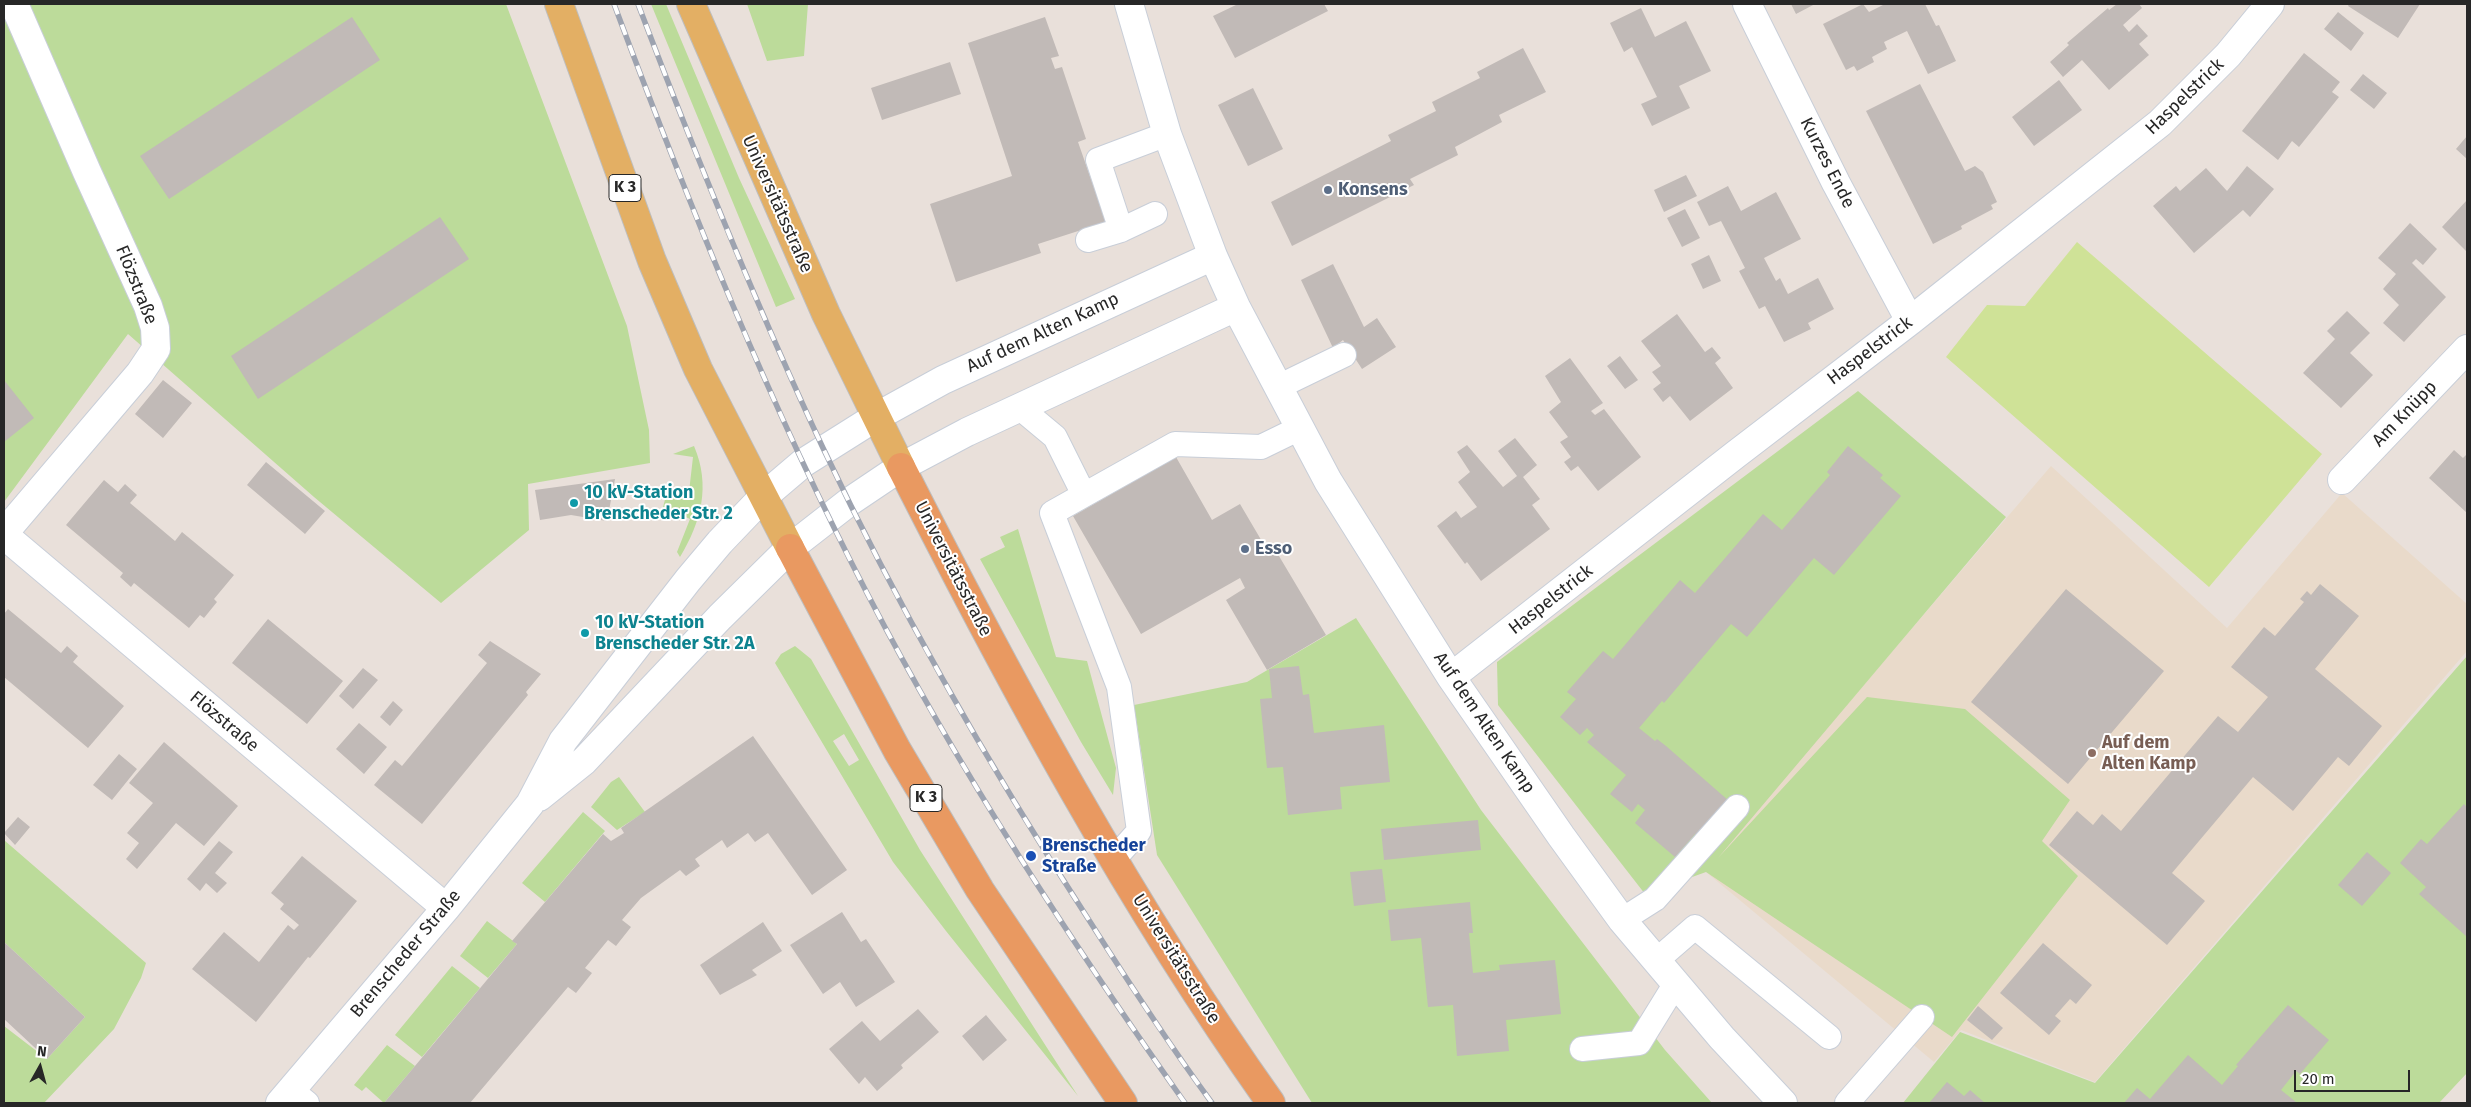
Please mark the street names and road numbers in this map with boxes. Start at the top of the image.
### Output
street label: Haspelstrick [2141,54,2229,140]
street label: Kurzes Ende [1795,114,1859,212]
street label: Universitätsstraße [737,132,817,276]
road number: K 3 [609,174,641,202]
street label: Flözstraße [110,242,162,328]
street label: Auf dem Alten Kamp [963,288,1123,378]
street label: Haspelstrick [1823,312,1917,390]
street label: Am Knüpp [2368,376,2442,452]
street label: Universitätsstraße [910,498,996,640]
street label: Haspelstrick [1505,560,1597,640]
street label: Auf dem Alten Kamp [1429,648,1539,798]
street label: Flözstraße [185,687,263,757]
road number: K 3 [910,784,942,811]
street label: Brenscheder Straße [346,886,466,1022]
street label: Universitätsstraße [1127,890,1225,1028]

